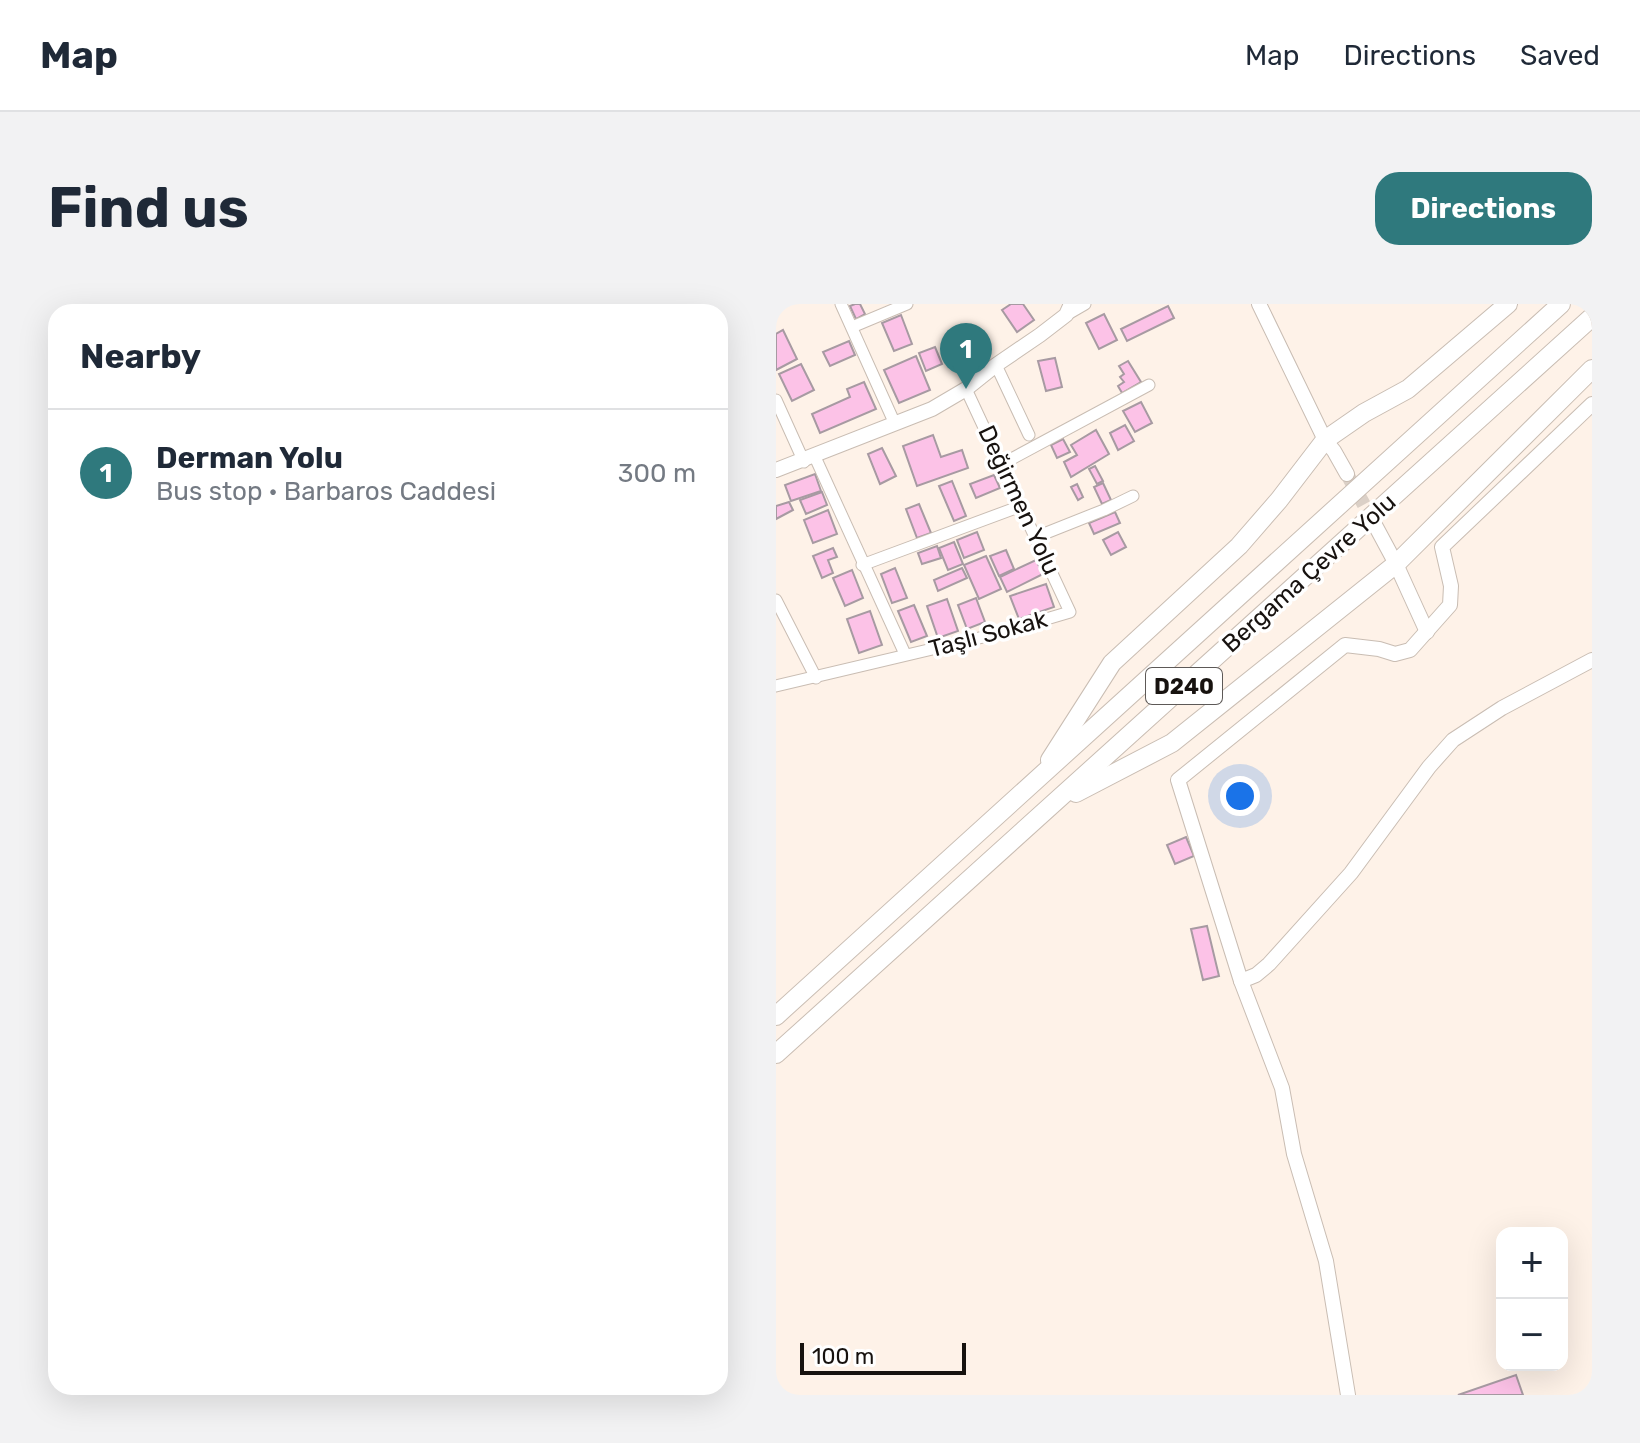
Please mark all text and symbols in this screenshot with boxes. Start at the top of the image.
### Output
text: Map [40,32,118,78]
text: Map [1245,39,1299,72]
text: Directions [1343,39,1476,72]
text: Saved [1520,39,1600,72]
button: Directions [1375,172,1592,245]
text: Find us [48,175,249,241]
pin: 1 [940,323,992,389]
text: Nearby [80,336,201,377]
street label: Değirmen Yolu [972,421,1066,579]
text: Derman Yolu [156,440,343,476]
text: 1 [100,458,112,489]
text: 300 m [618,458,696,489]
text: Bus stop · Barbaros Caddesi [156,476,496,507]
street label: Bergama Çevre Yolu [1216,488,1402,658]
street label: Taşlı Sokak [926,605,1051,663]
road number: D240 [1146,668,1222,704]
your location [1220,776,1260,816]
map controls [1496,1227,1568,1371]
button: + [1496,1227,1568,1299]
button: − [1496,1299,1568,1371]
scale bar [800,1339,966,1375]
text: 100 m [812,1343,874,1370]

